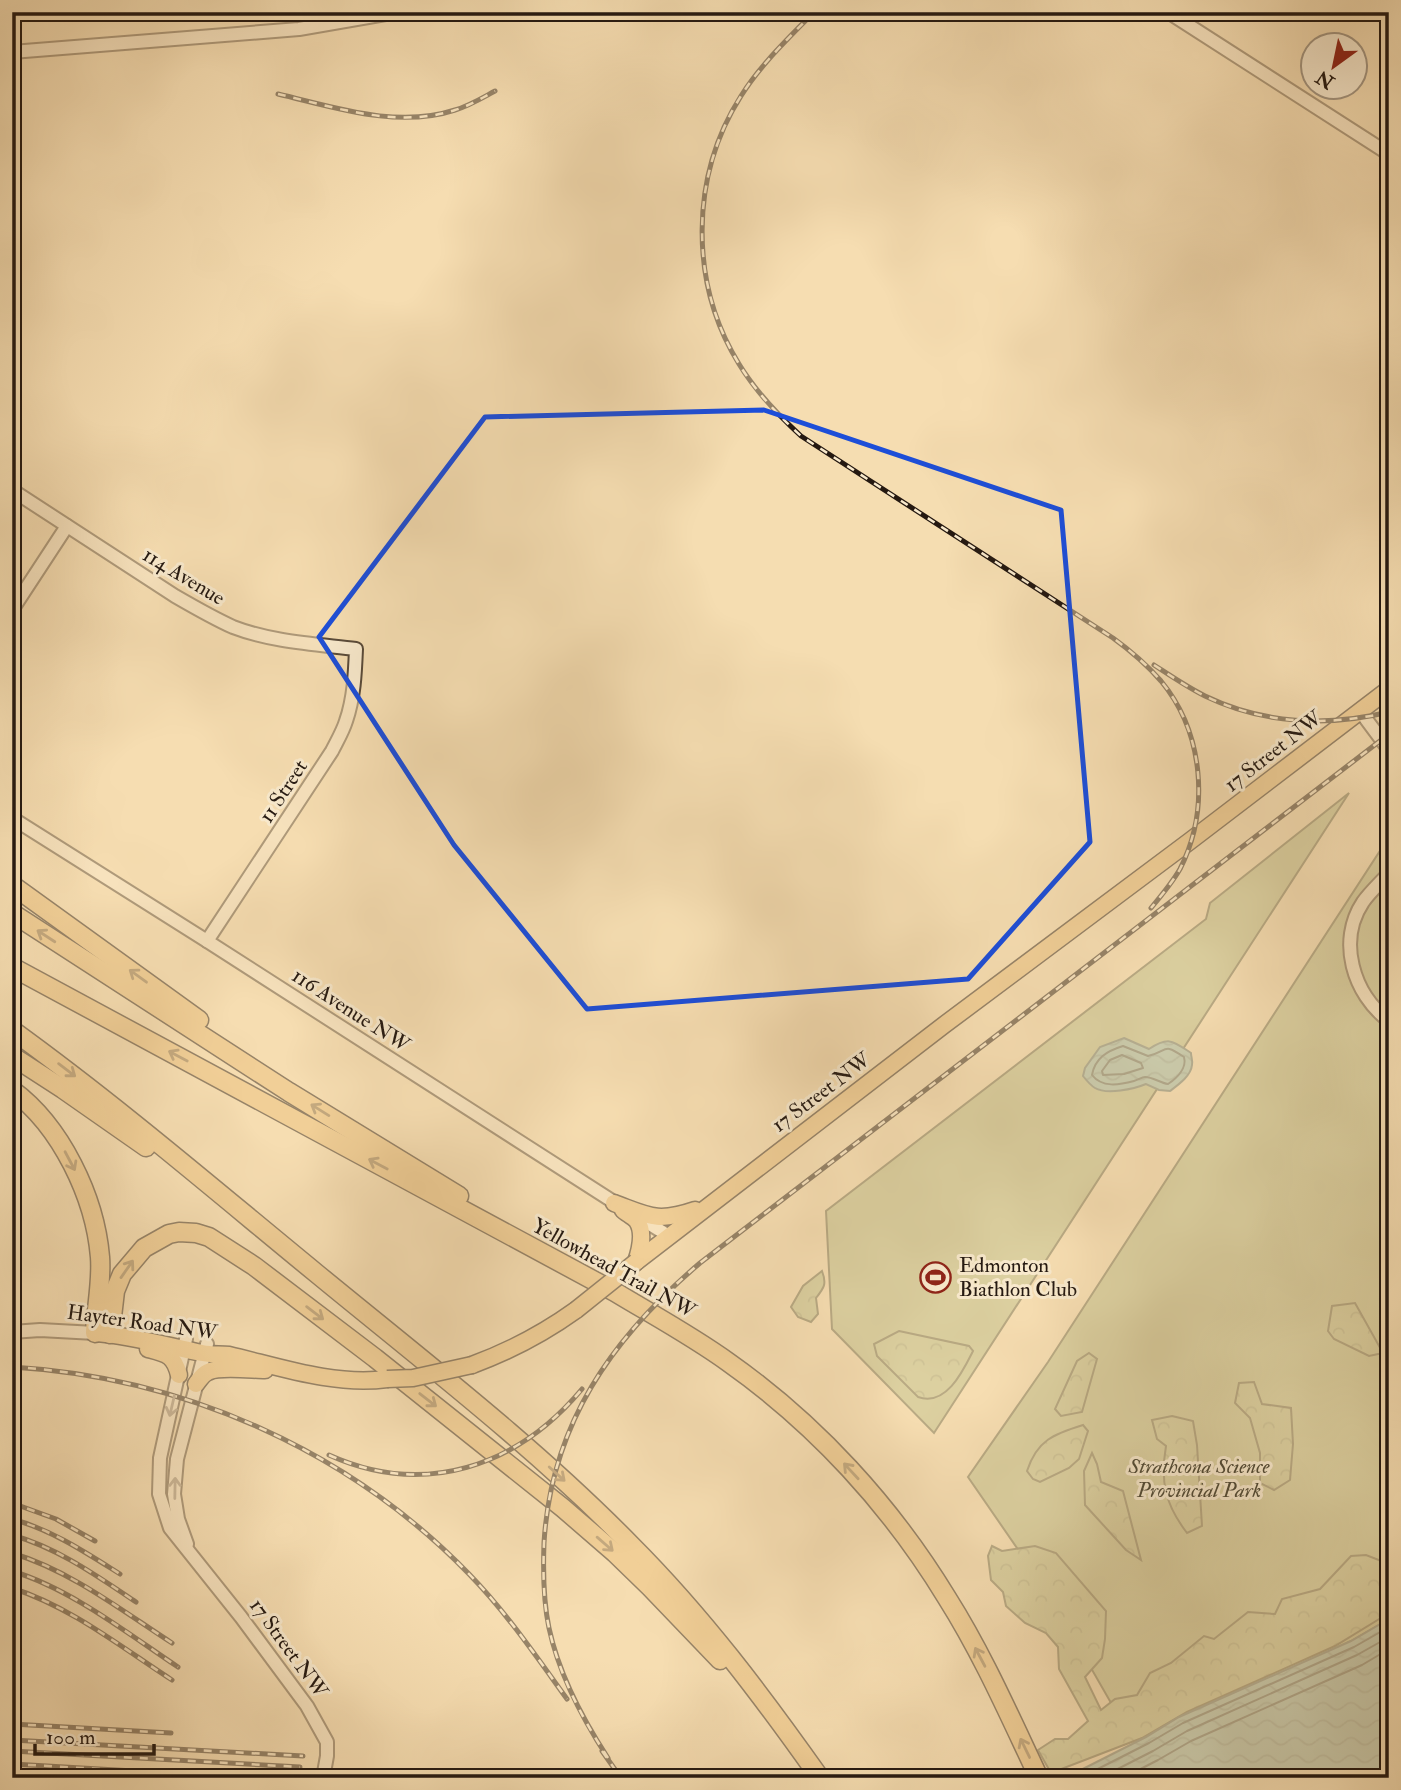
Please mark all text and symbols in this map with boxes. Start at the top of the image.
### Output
north arrow [1300,32,1370,102]
text: N [1311,64,1340,95]
street label: 114 Avenue [138,541,230,612]
street label: 17 Street NW [1219,704,1328,798]
street label: 11 Street [253,754,314,828]
one-way arrow [37,928,57,942]
street label: 116 Avenue NW [287,962,415,1059]
one-way arrow [129,969,148,983]
street label: 17 Street NW [767,1046,877,1138]
one-way arrow [168,1049,188,1063]
one-way arrow [58,1063,76,1078]
one-way arrow [311,1103,330,1118]
one-way arrow [64,1150,77,1171]
one-way arrow [368,1157,388,1171]
street label: Yellowhead Trail NW [527,1212,701,1325]
place label: Edmonton Biathlon Club [959,1252,1077,1303]
one-way arrow [120,1260,134,1279]
sports icon: Edmonton Biathlon Club [919,1260,953,1294]
street label: Hayter Road NW [65,1299,219,1346]
one-way arrow [306,1305,325,1320]
one-way arrow [418,1393,437,1408]
one-way arrow [165,1394,178,1417]
park label: Strathcona Science Provincial Park [1127,1453,1271,1504]
one-way arrow [842,1463,859,1480]
one-way arrow [548,1466,565,1483]
one-way arrow [168,1477,182,1500]
one-way arrow [595,1536,613,1552]
street label: 17 Street NW [243,1593,334,1704]
one-way arrow [973,1647,986,1668]
scale bar [35,1713,154,1757]
text: 100 m [46,1724,96,1751]
one-way arrow [1017,1738,1031,1759]

